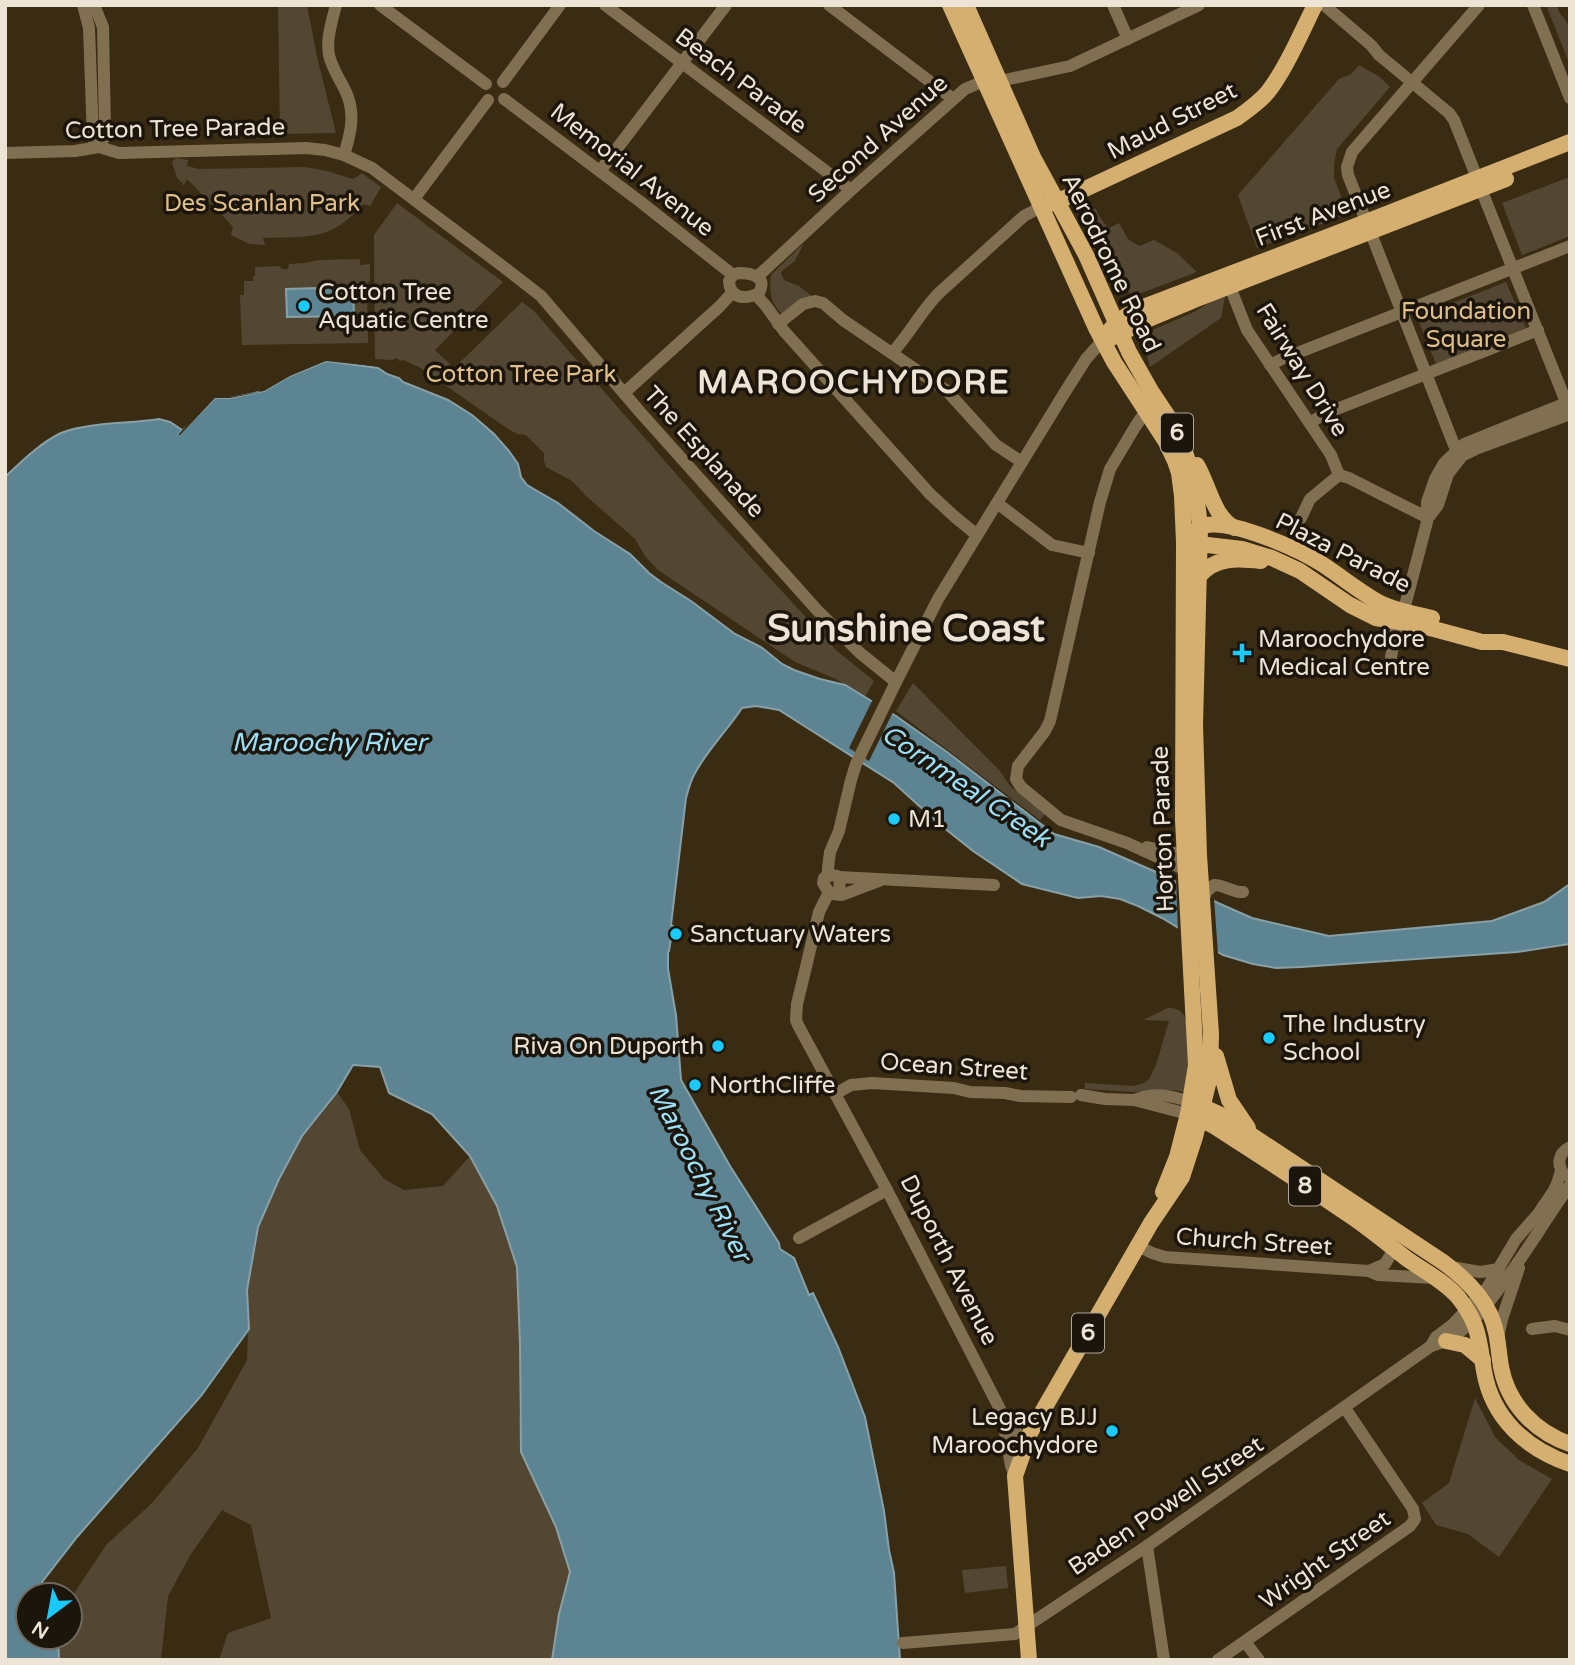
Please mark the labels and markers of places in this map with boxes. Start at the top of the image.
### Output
place label: Cotton Tree Aquatic Centre [318,278,489,335]
marker: Cotton Tree Aquatic Centre [296,298,312,314]
place label: Maroochydore Medical Centre [1258,625,1430,682]
marker: Maroochydore Medical Centre [1232,643,1252,663]
place label: M1 [908,805,946,834]
marker: M1 [886,811,902,827]
place label: Sanctuary Waters [690,920,891,949]
marker: Sanctuary Waters [668,926,684,942]
place label: The Industry School [1283,1010,1426,1067]
marker: The Industry School [1261,1030,1277,1046]
place label: Riva On Duporth [513,1032,704,1061]
marker: Riva On Duporth [710,1038,726,1054]
place label: NorthCliffe [709,1071,835,1100]
marker: NorthCliffe [687,1077,703,1093]
place label: Legacy BJJ Maroochydore [931,1403,1098,1460]
marker: Legacy BJJ Maroochydore [1104,1423,1120,1439]

